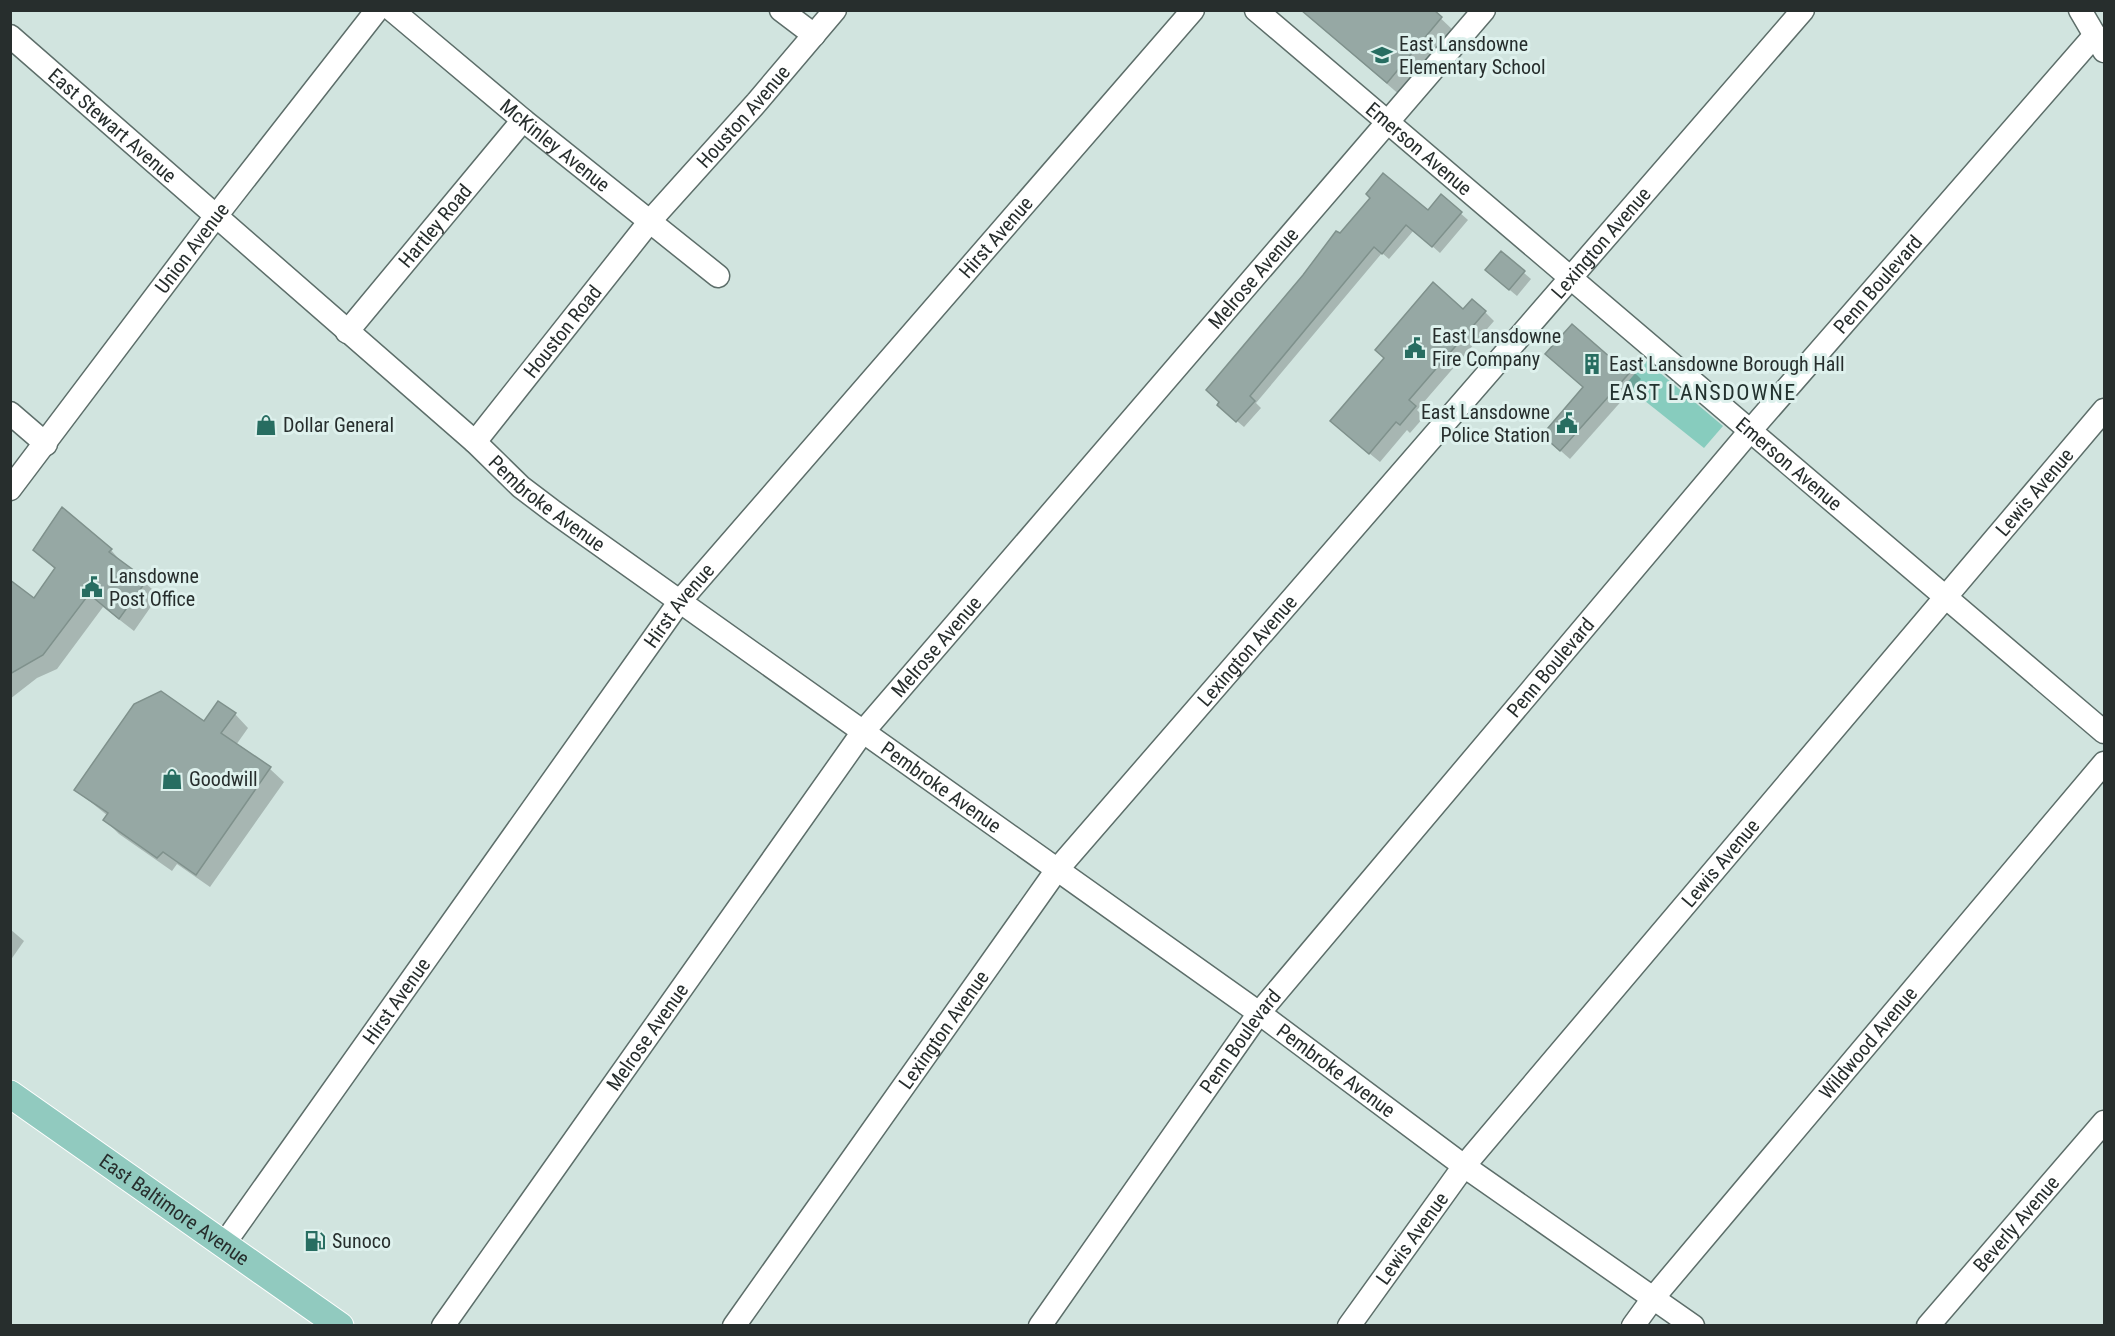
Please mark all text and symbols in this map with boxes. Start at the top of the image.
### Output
place label: East Lansdowne Elementary School [1399,32,1546,79]
school or university icon: East Lansdowne Elementary School [1370,43,1394,67]
street label: Houston Avenue [692,60,795,173]
street label: East Stewart Avenue [43,63,181,188]
street label: McKinley Avenue [495,94,615,197]
street label: Emerson Avenue [1361,97,1477,201]
street label: Hartley Road [394,179,477,273]
street label: Lexington Avenue [1546,182,1656,303]
street label: Hirst Avenue [954,191,1038,283]
street label: Union Avenue [150,198,234,298]
street label: Melrose Avenue [1203,223,1303,334]
street label: Penn Boulevard [1828,230,1927,338]
street label: Houston Road [519,280,607,383]
place label: East Lansdowne Fire Company [1432,324,1561,371]
public building icon: East Lansdowne Fire Company [1403,336,1427,360]
building icon: East Lansdowne Borough Hall [1580,352,1604,376]
place label: East Lansdowne Borough Hall [1609,352,1845,376]
district label: EAST LANSDOWNE [1609,380,1797,405]
place label: East Lansdowne Police Station [1421,400,1550,447]
public building icon: East Lansdowne Police Station [1555,411,1579,435]
street label: Emerson Avenue [1731,412,1847,516]
shop icon: Dollar General [254,413,278,437]
place label: Dollar General [283,413,394,437]
street label: Lewis Avenue [1991,443,2078,541]
street label: Pembroke Avenue [484,450,610,556]
street label: Hirst Avenue [639,558,719,652]
place label: Lansdowne Post Office [109,564,199,611]
public building icon: Lansdowne Post Office [80,575,104,599]
street label: Lexington Avenue [1192,590,1302,711]
street label: Melrose Avenue [886,591,986,702]
street label: Penn Boulevard [1502,613,1599,722]
street label: Pembroke Avenue [876,736,1006,838]
shop icon: Goodwill [160,767,184,791]
place label: Goodwill [189,767,258,791]
street label: Lewis Avenue [1677,814,1764,912]
street label: Hirst Avenue [358,953,435,1049]
street label: Lexington Avenue [894,966,994,1094]
street label: Melrose Avenue [601,979,693,1095]
street label: Wildwood Avenue [1814,982,1922,1104]
street label: Penn Boulevard [1195,984,1286,1098]
street label: Pembroke Avenue [1272,1018,1400,1122]
street label: East Baltimore Avenue [95,1149,254,1270]
street label: Beverly Avenue [1968,1171,2064,1277]
street label: Lewis Avenue [1371,1188,1453,1289]
fuel station icon: Sunoco [303,1229,327,1253]
place label: Sunoco [332,1229,391,1253]

